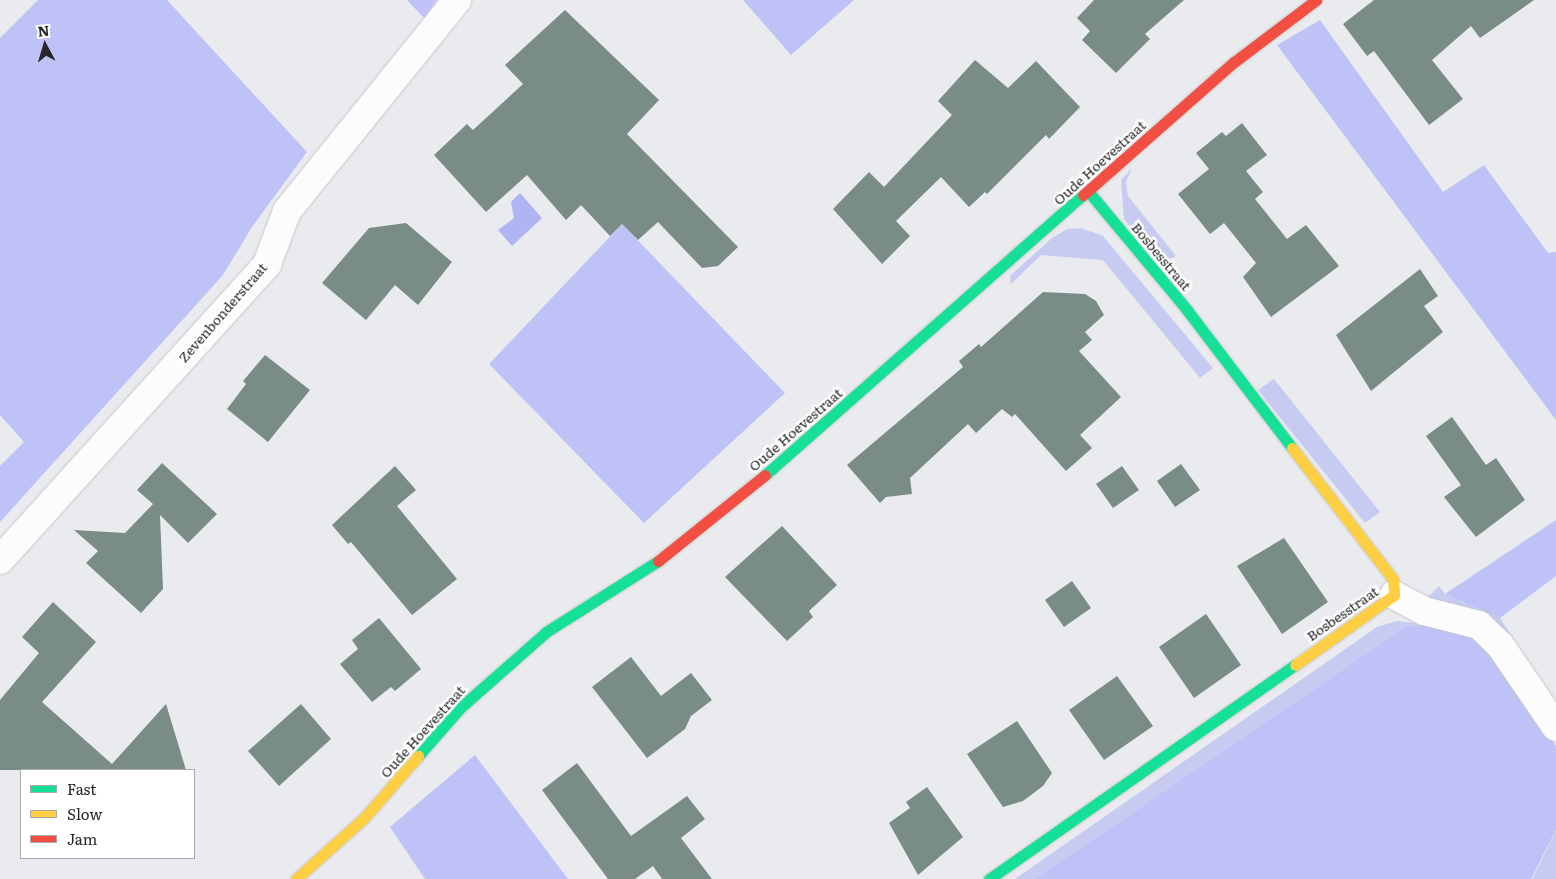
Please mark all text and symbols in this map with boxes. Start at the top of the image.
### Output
north arrow [20,20,70,70]
text: N [37,20,50,41]
street label: Oude Hoevestraat [1049,116,1149,208]
street label: Bosbesstraat [1129,219,1195,293]
street label: Zevenbonderstraat [174,259,270,365]
street label: Oude Hoevestraat [745,384,845,474]
street label: Bosbesstraat [1303,582,1381,644]
street label: Oude Hoevestraat [376,681,468,781]
legend [20,769,195,859]
text: Fast [67,777,96,800]
text: Slow [67,802,102,825]
text: Jam [67,827,97,850]

